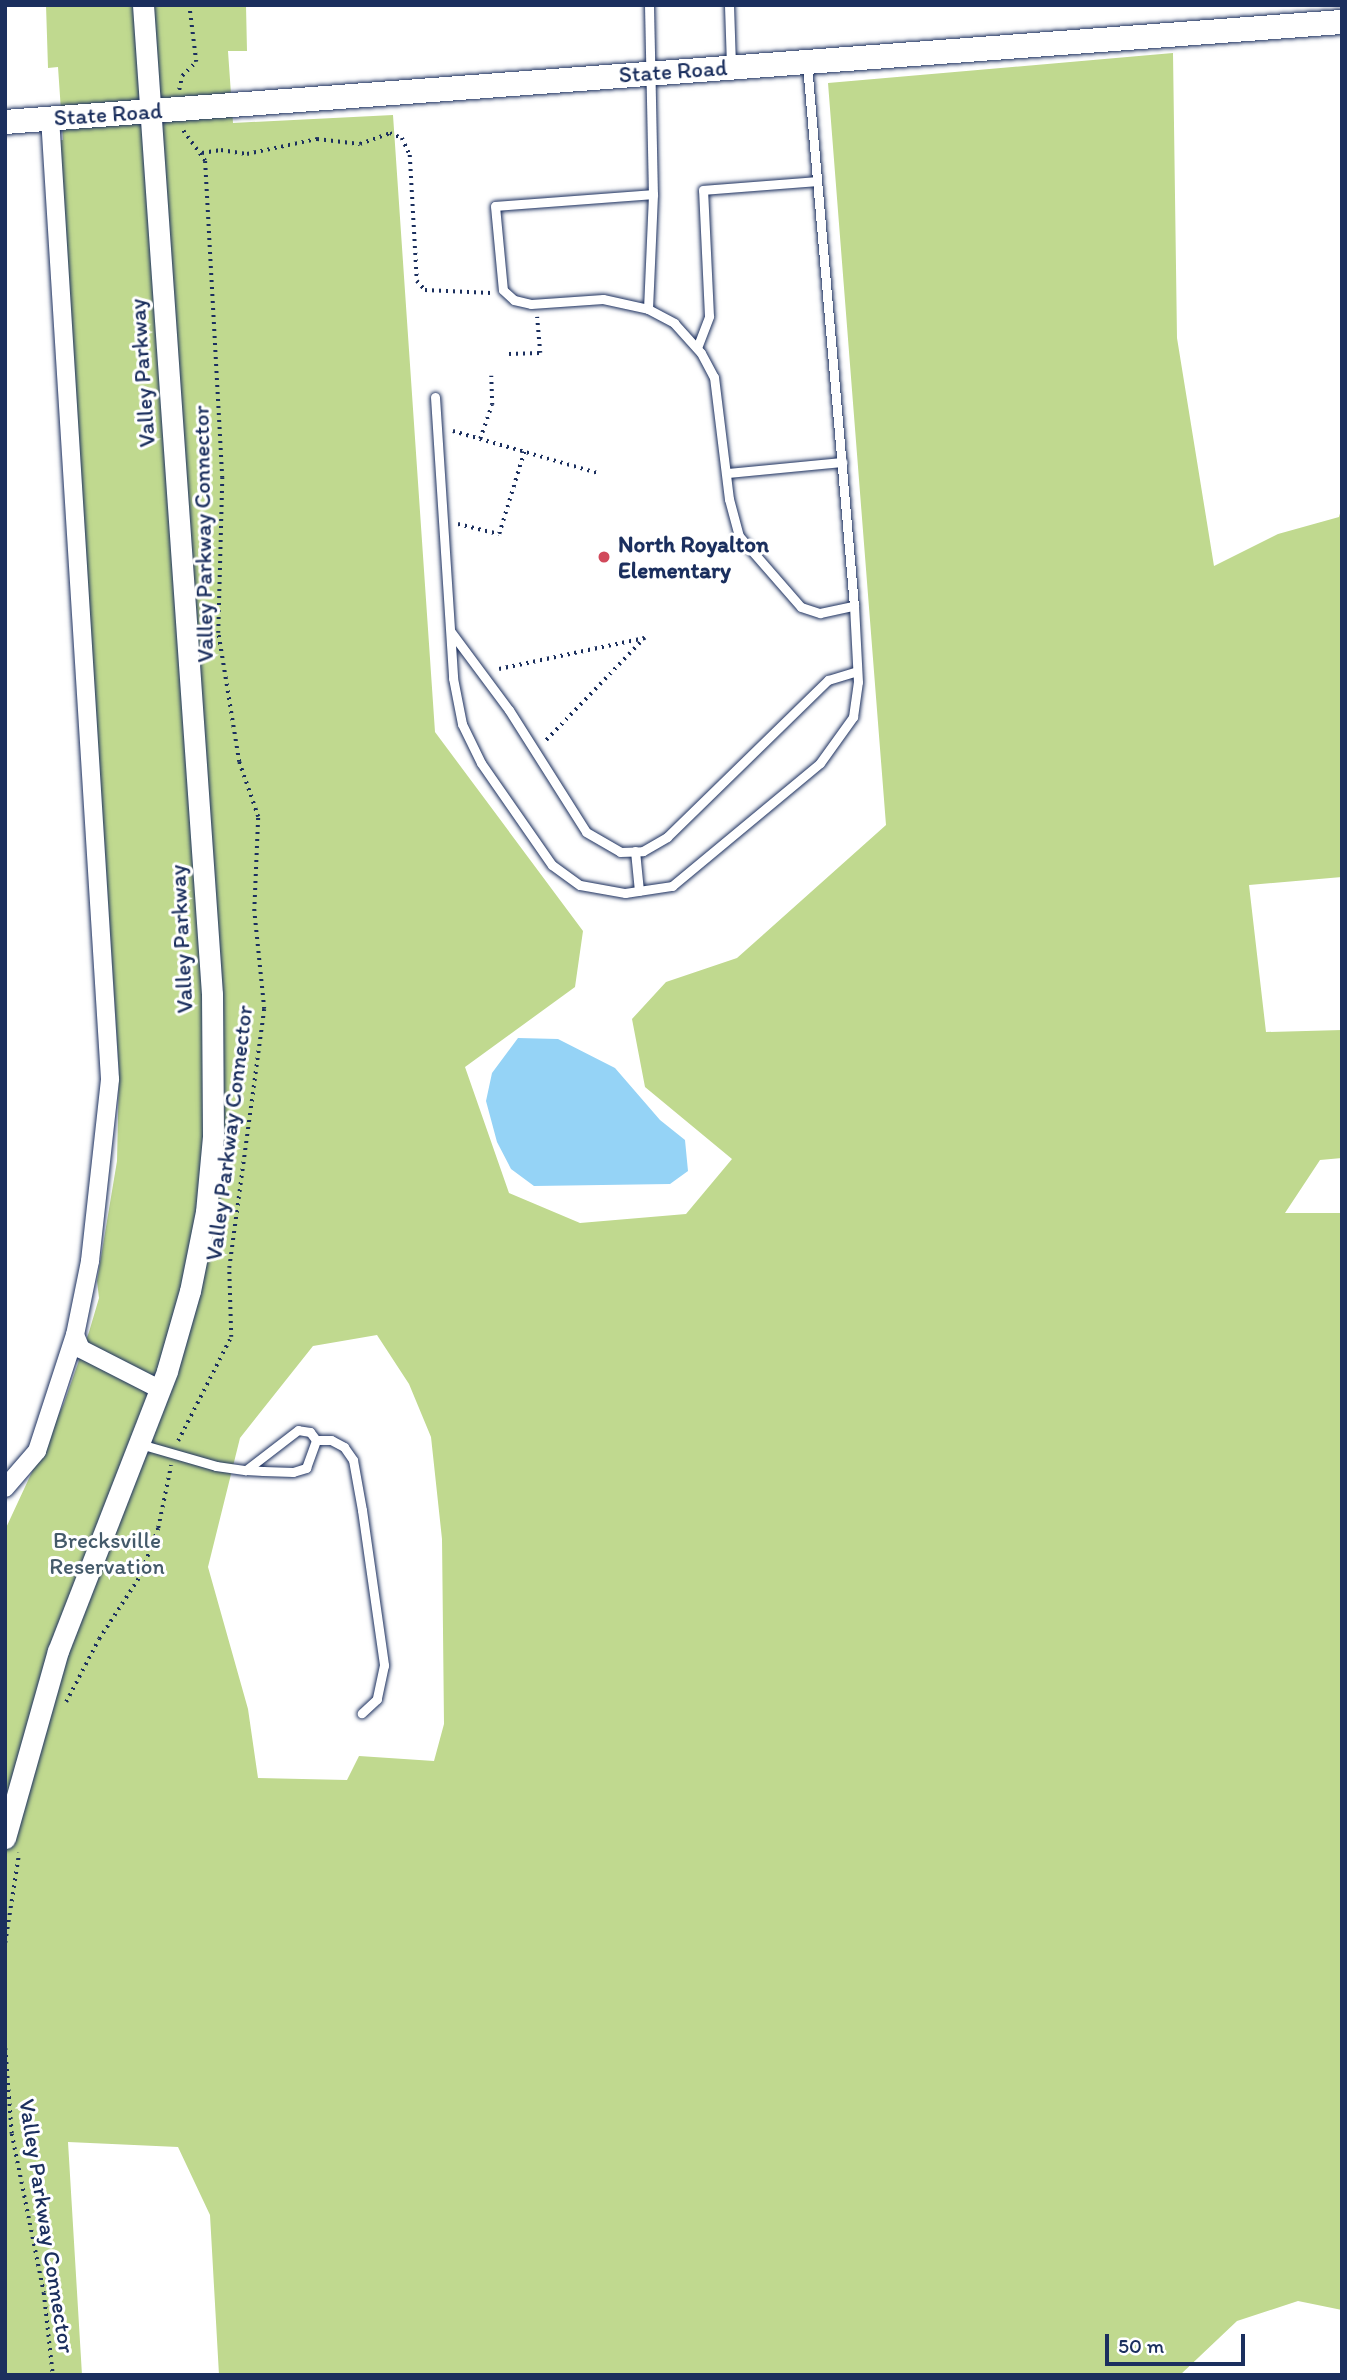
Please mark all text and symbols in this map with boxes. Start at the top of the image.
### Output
street label: State Road [618,53,728,89]
street label: State Road [53,96,163,132]
street label: Valley Parkway [123,298,161,448]
street label: Valley Parkway Connector [187,406,219,662]
place label: North Royalton Elementary [618,530,768,584]
marker: North Royalton Elementary [596,549,612,565]
street label: Valley Parkway [163,865,199,1013]
street label: Valley Parkway Connector [200,1005,258,1261]
park label: Brecksville Reservation [49,1526,165,1580]
street label: Valley Parkway Connector [13,2098,81,2354]
scale bar [1109,2320,1249,2364]
text: 50 m [1118,2333,1164,2358]

